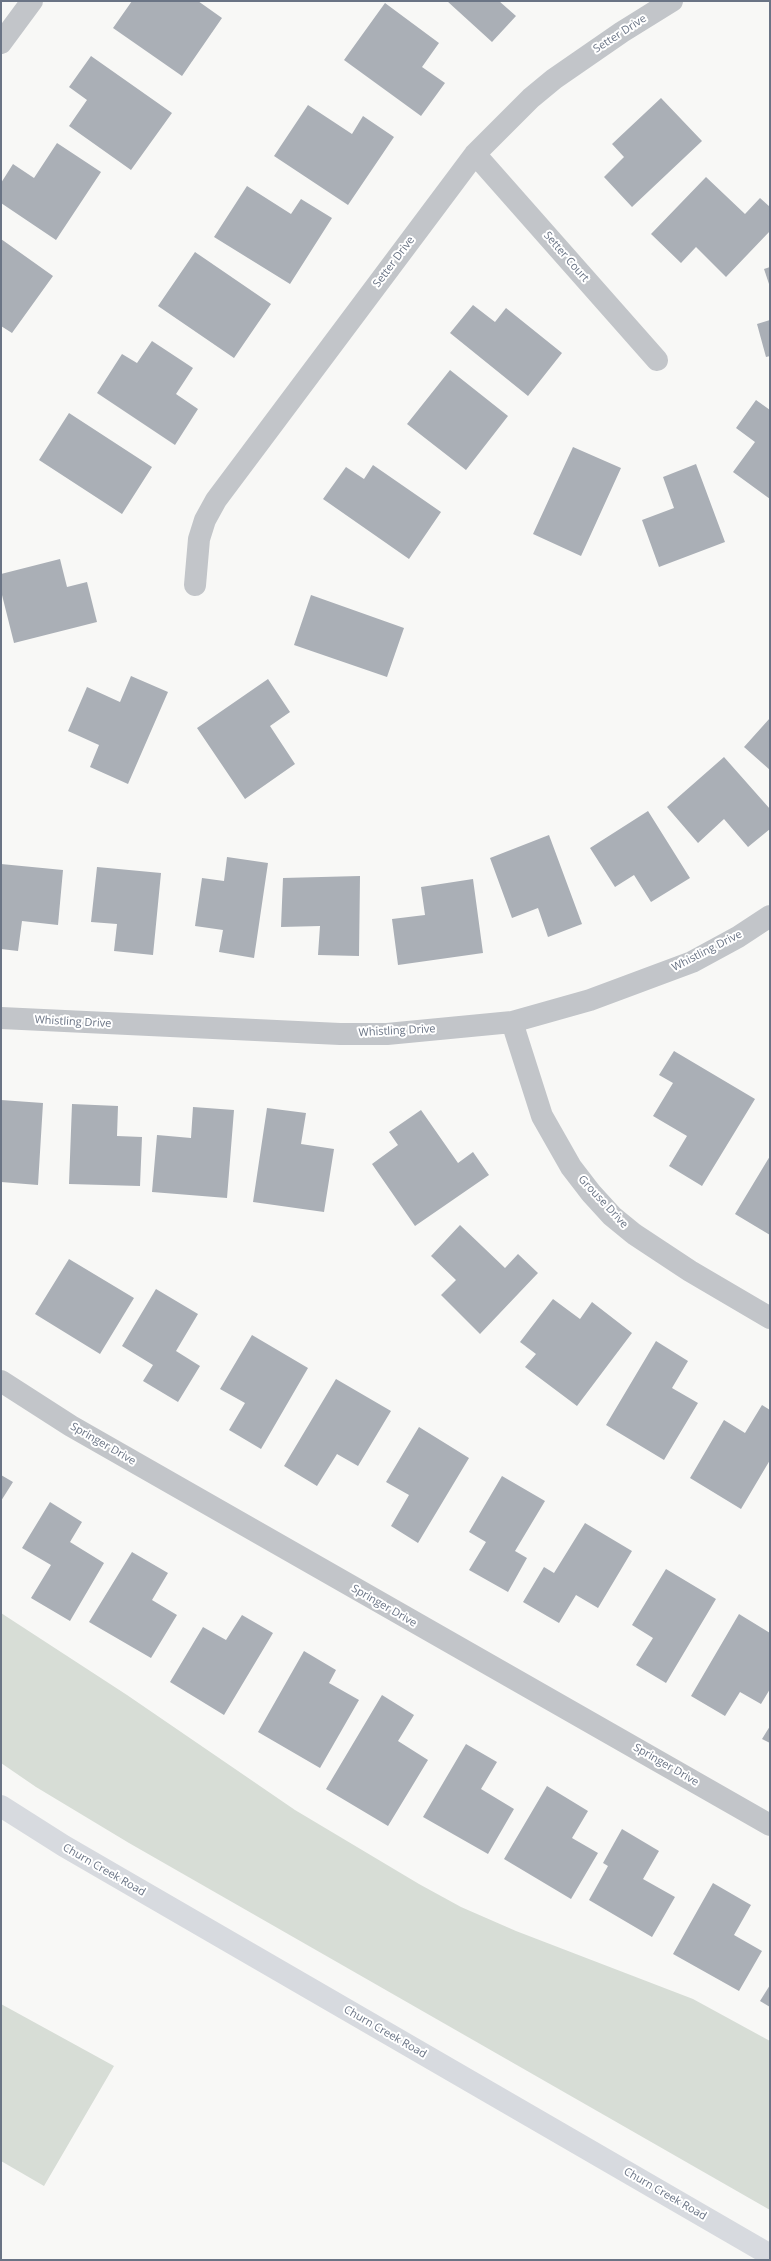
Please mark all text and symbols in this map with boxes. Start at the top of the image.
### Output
street label: Setter Drive [591,12,649,56]
street label: Setter Court [541,229,591,285]
street label: Setter Drive [371,234,417,290]
street label: Whistling Drive [670,928,744,974]
street label: Whistling Drive [34,1013,112,1031]
street label: Whistling Drive [358,1022,436,1040]
street label: Grouse Drive [575,1173,631,1231]
street label: Springer Drive [68,1420,138,1468]
street label: Springer Drive [349,1582,419,1630]
street label: Springer Drive [631,1741,701,1789]
street label: Churn Creek Road [60,1841,148,1899]
street label: Churn Creek Road [341,2003,429,2061]
street label: Churn Creek Road [621,2165,709,2223]

